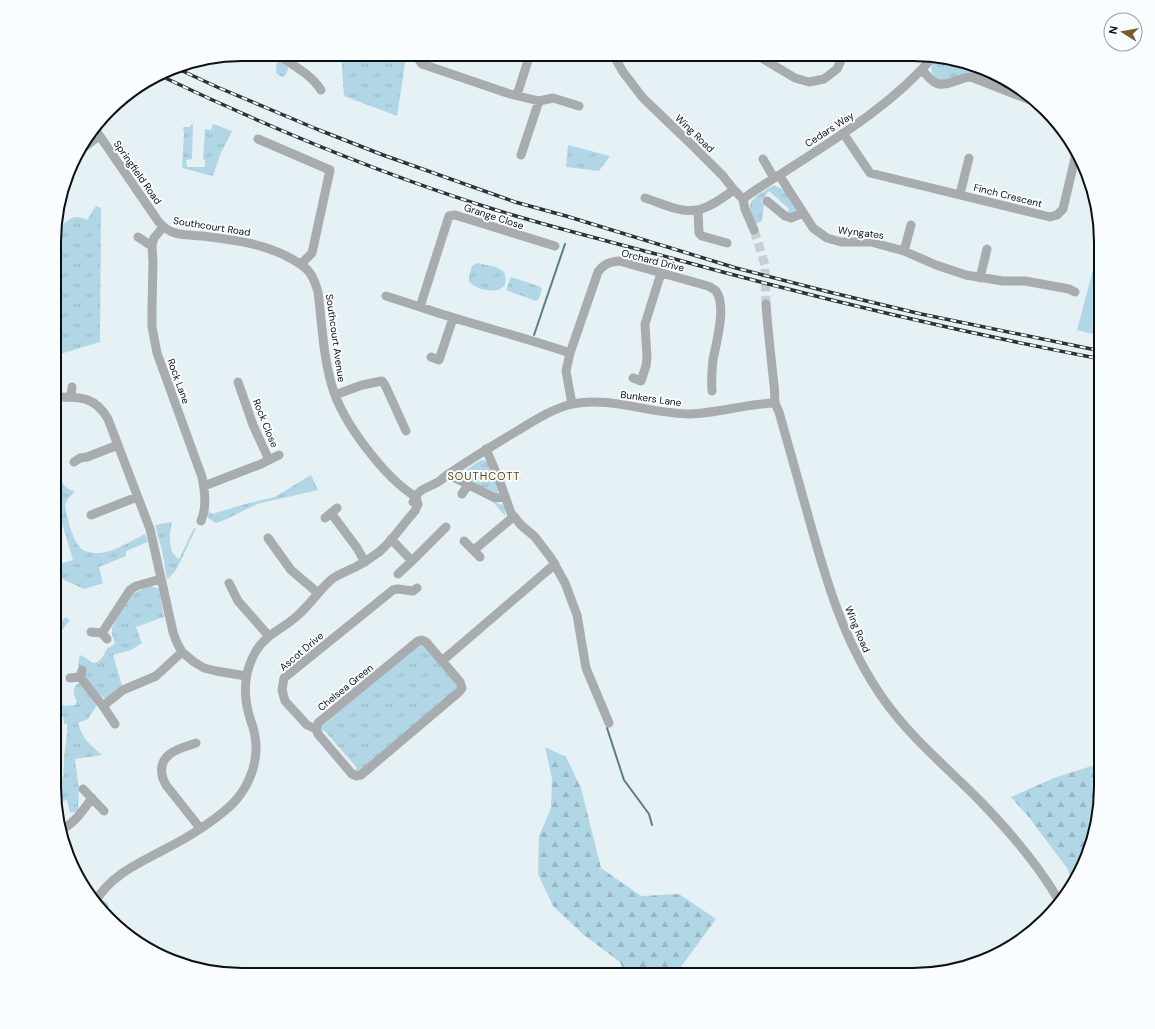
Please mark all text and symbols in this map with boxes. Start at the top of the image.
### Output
north arrow [1103,12,1143,52]
text: N [1106,25,1121,35]
street label: Cedars Way [802,108,857,150]
street label: Wing Road [672,112,717,155]
street label: Springfield Road [111,138,164,207]
street label: Finch Crescent [972,181,1044,210]
street label: Grange Close [462,201,526,232]
street label: Southcourt Road [172,214,251,239]
street label: Wyngates [837,223,885,242]
street label: Orchard Drive [620,246,686,275]
street label: Southcourt Avenue [323,293,348,383]
street label: Rock Lane [164,357,193,406]
street label: Bunkers Lane [620,388,683,409]
street label: Rock Close [250,397,281,450]
district label: SOUTHCOTT [447,469,521,483]
street label: Wing Road [842,604,873,654]
street label: Ascot Drive [277,629,326,674]
street label: Chelsea Green [315,661,376,714]

